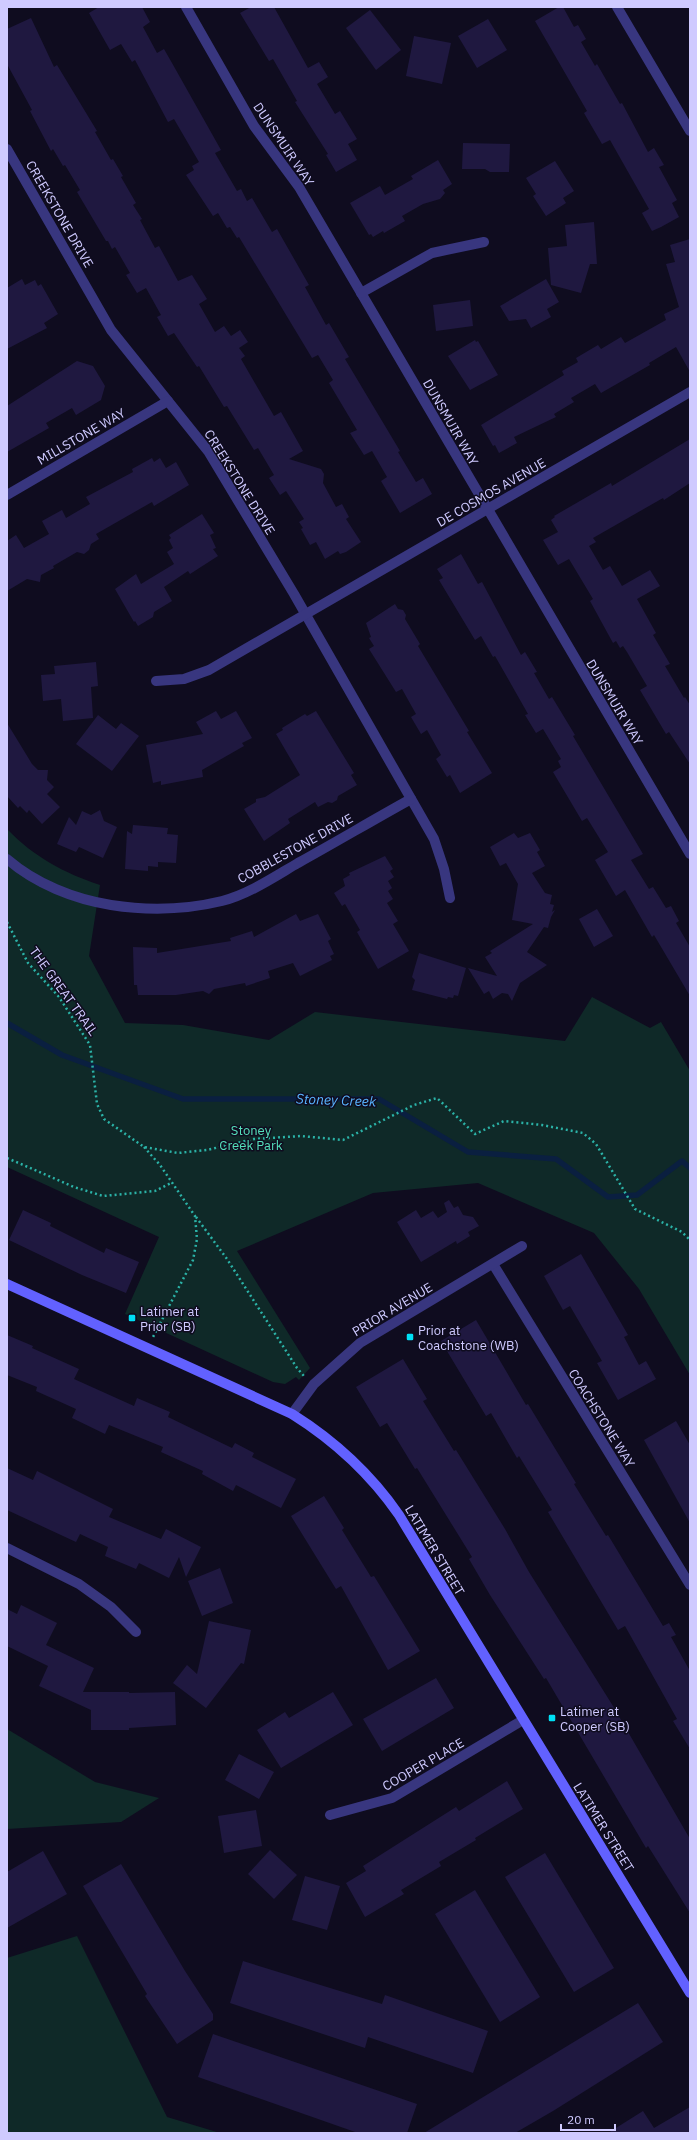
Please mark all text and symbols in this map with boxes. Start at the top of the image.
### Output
street label: DUNSMUIR WAY [249,99,318,190]
street label: CREEKSTONE DRIVE [22,158,97,271]
street label: DUNSMUIR WAY [419,376,482,469]
street label: MILLSTONE WAY [34,404,129,469]
street label: CREEKSTONE DRIVE [200,426,279,538]
street label: DE COSMOS AVENUE [434,454,549,531]
street label: DUNSMUIR WAY [582,656,647,748]
street label: COBBLESTONE DRIVE [234,810,356,887]
street label: THE GREAT TRAIL [26,943,102,1040]
water label: Stoney Creek [296,1090,377,1110]
park label: Stoney Creek Park [219,1122,283,1154]
street label: PRIOR AVENUE [349,1279,436,1340]
place label: Latimer at Prior (SB) [140,1303,199,1335]
marker: Latimer at Prior (SB) [127,1313,137,1323]
place label: Prior at Coachstone (WB) [418,1322,519,1354]
marker: Prior at Coachstone (WB) [405,1332,415,1342]
street label: COACHSTONE WAY [564,1366,639,1471]
street label: LATIMER STREET [401,1502,468,1599]
place label: Latimer at Cooper (SB) [560,1703,630,1735]
marker: Latimer at Cooper (SB) [547,1713,557,1723]
street label: COOPER PLACE [379,1734,467,1795]
street label: LATIMER STREET [569,1779,638,1876]
scale bar [561,2106,615,2132]
text: 20 m [567,2112,595,2127]

